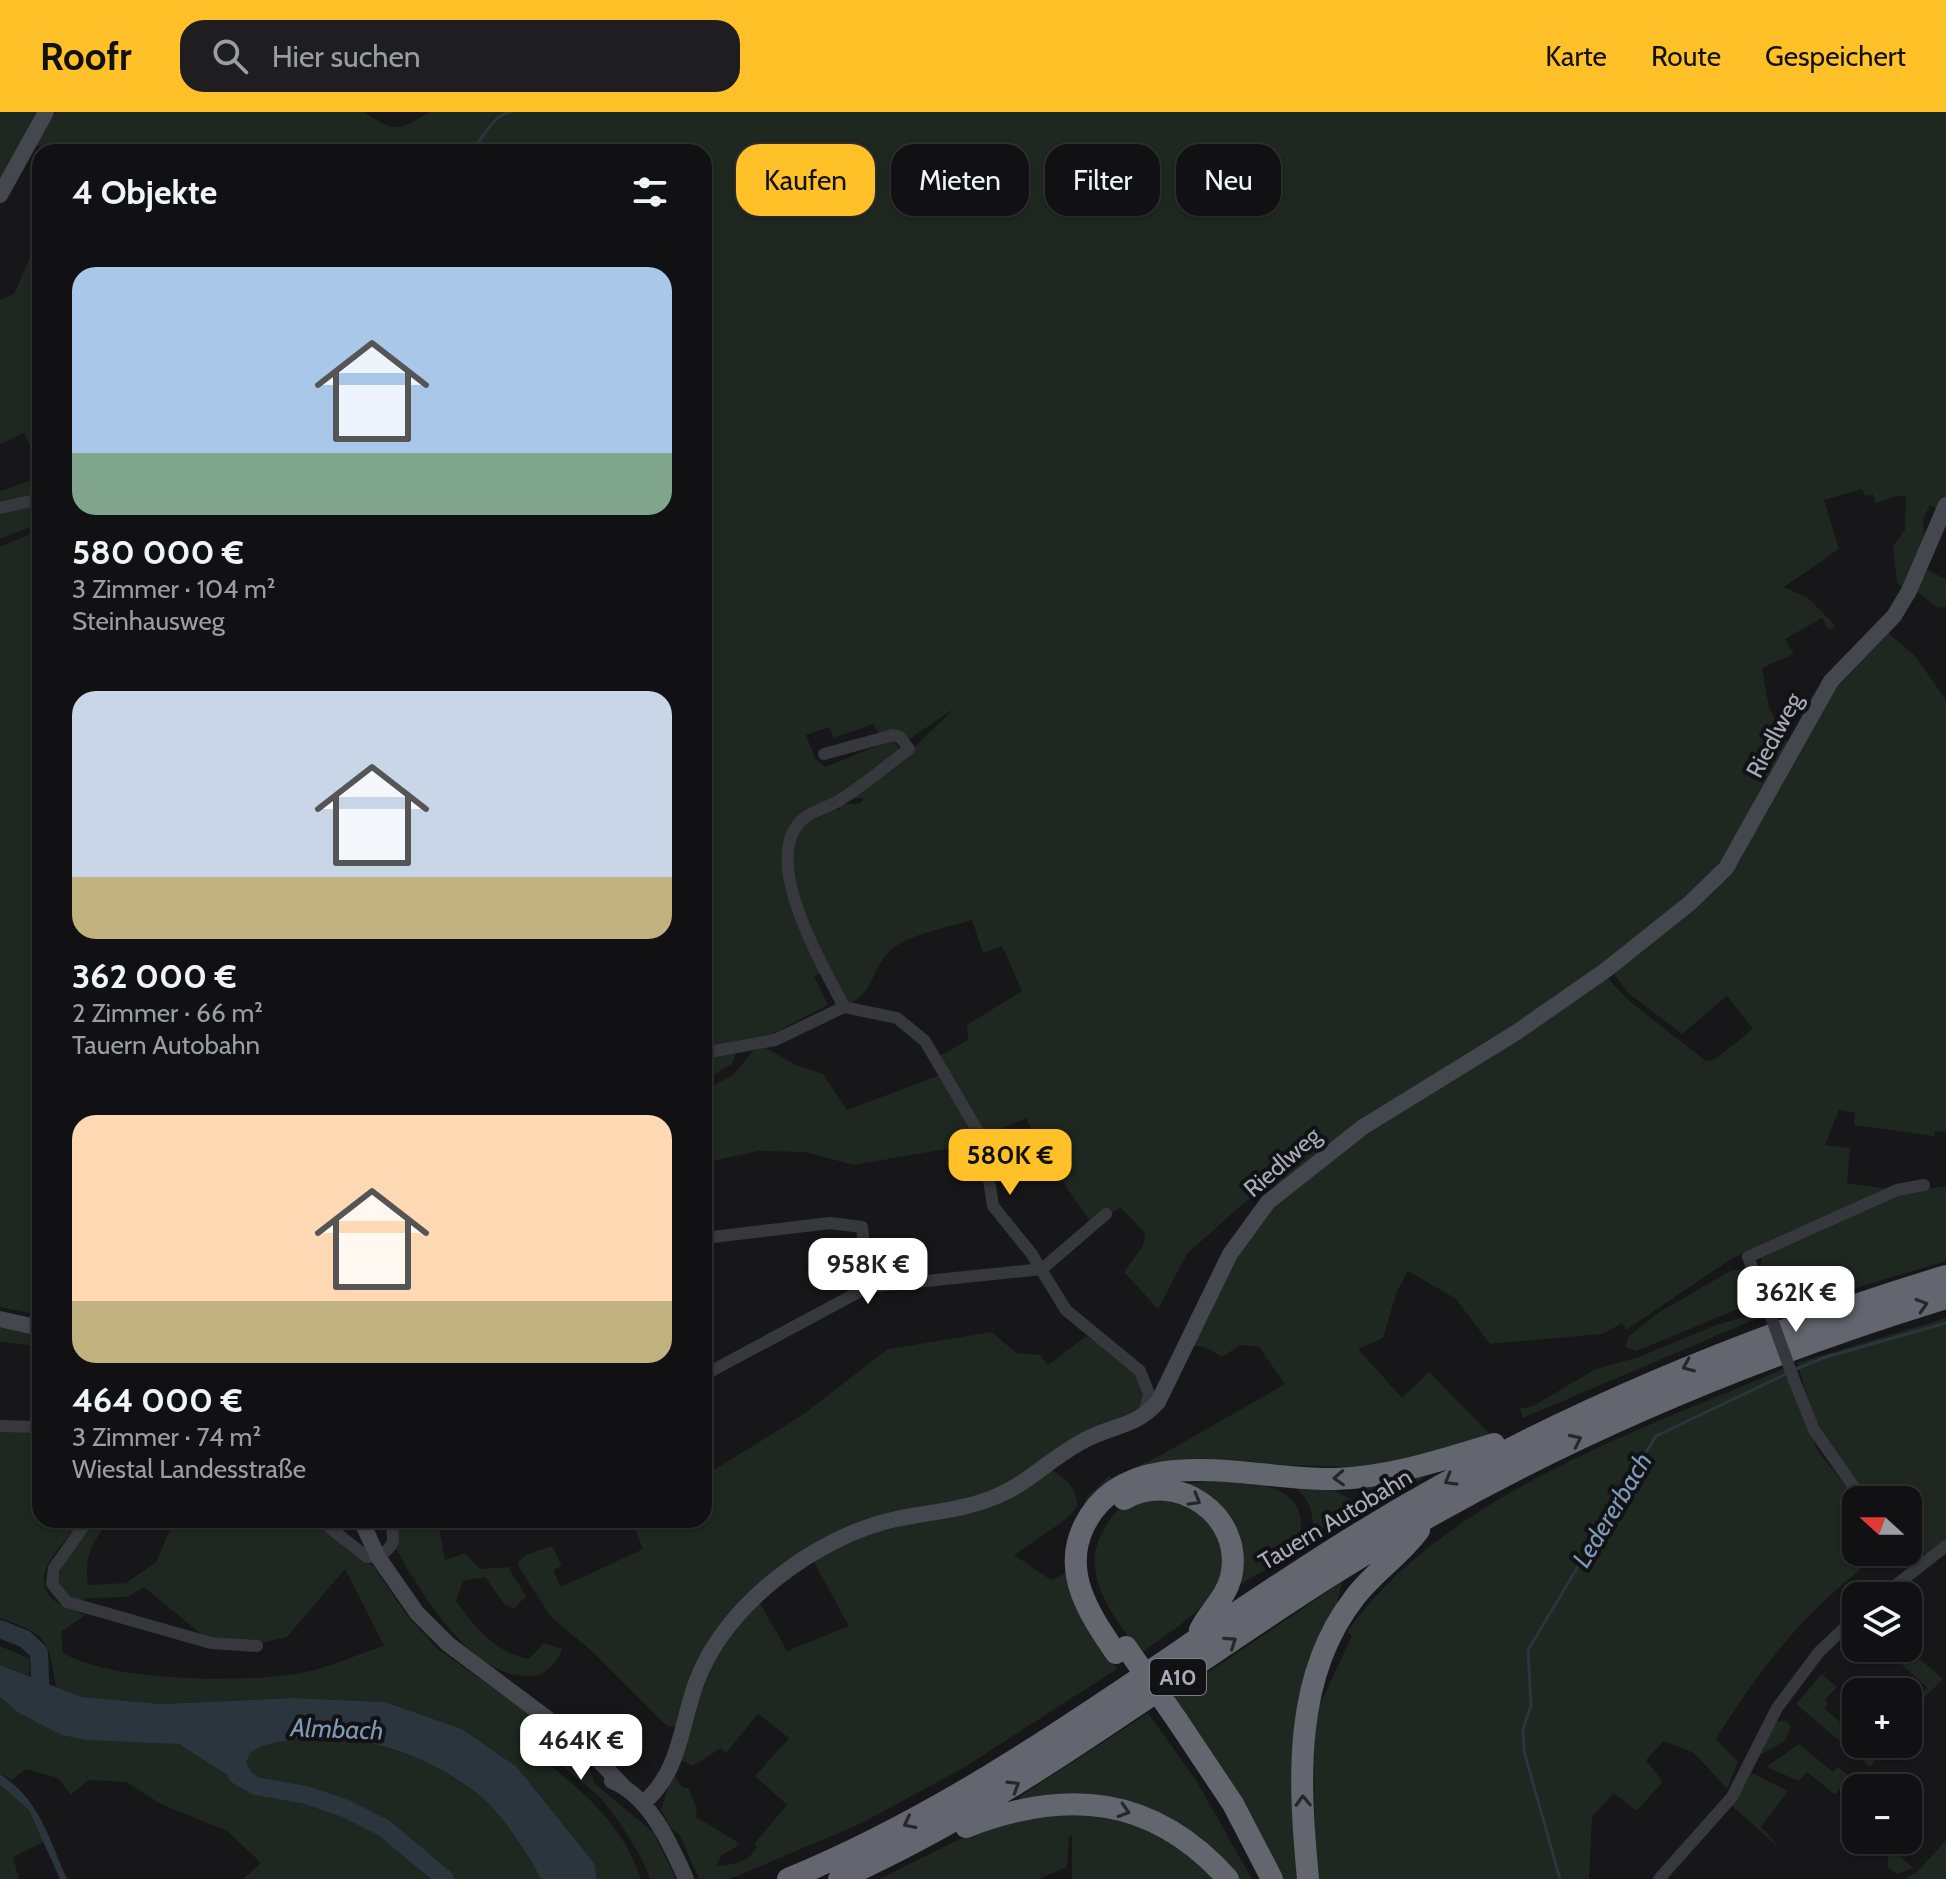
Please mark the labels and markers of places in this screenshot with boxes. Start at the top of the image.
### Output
pin: 580K € [945,1129,1075,1197]
pin: 958K € [803,1238,933,1306]
pin: 362K € [1731,1266,1861,1334]
pin: 464K € [516,1714,646,1782]

